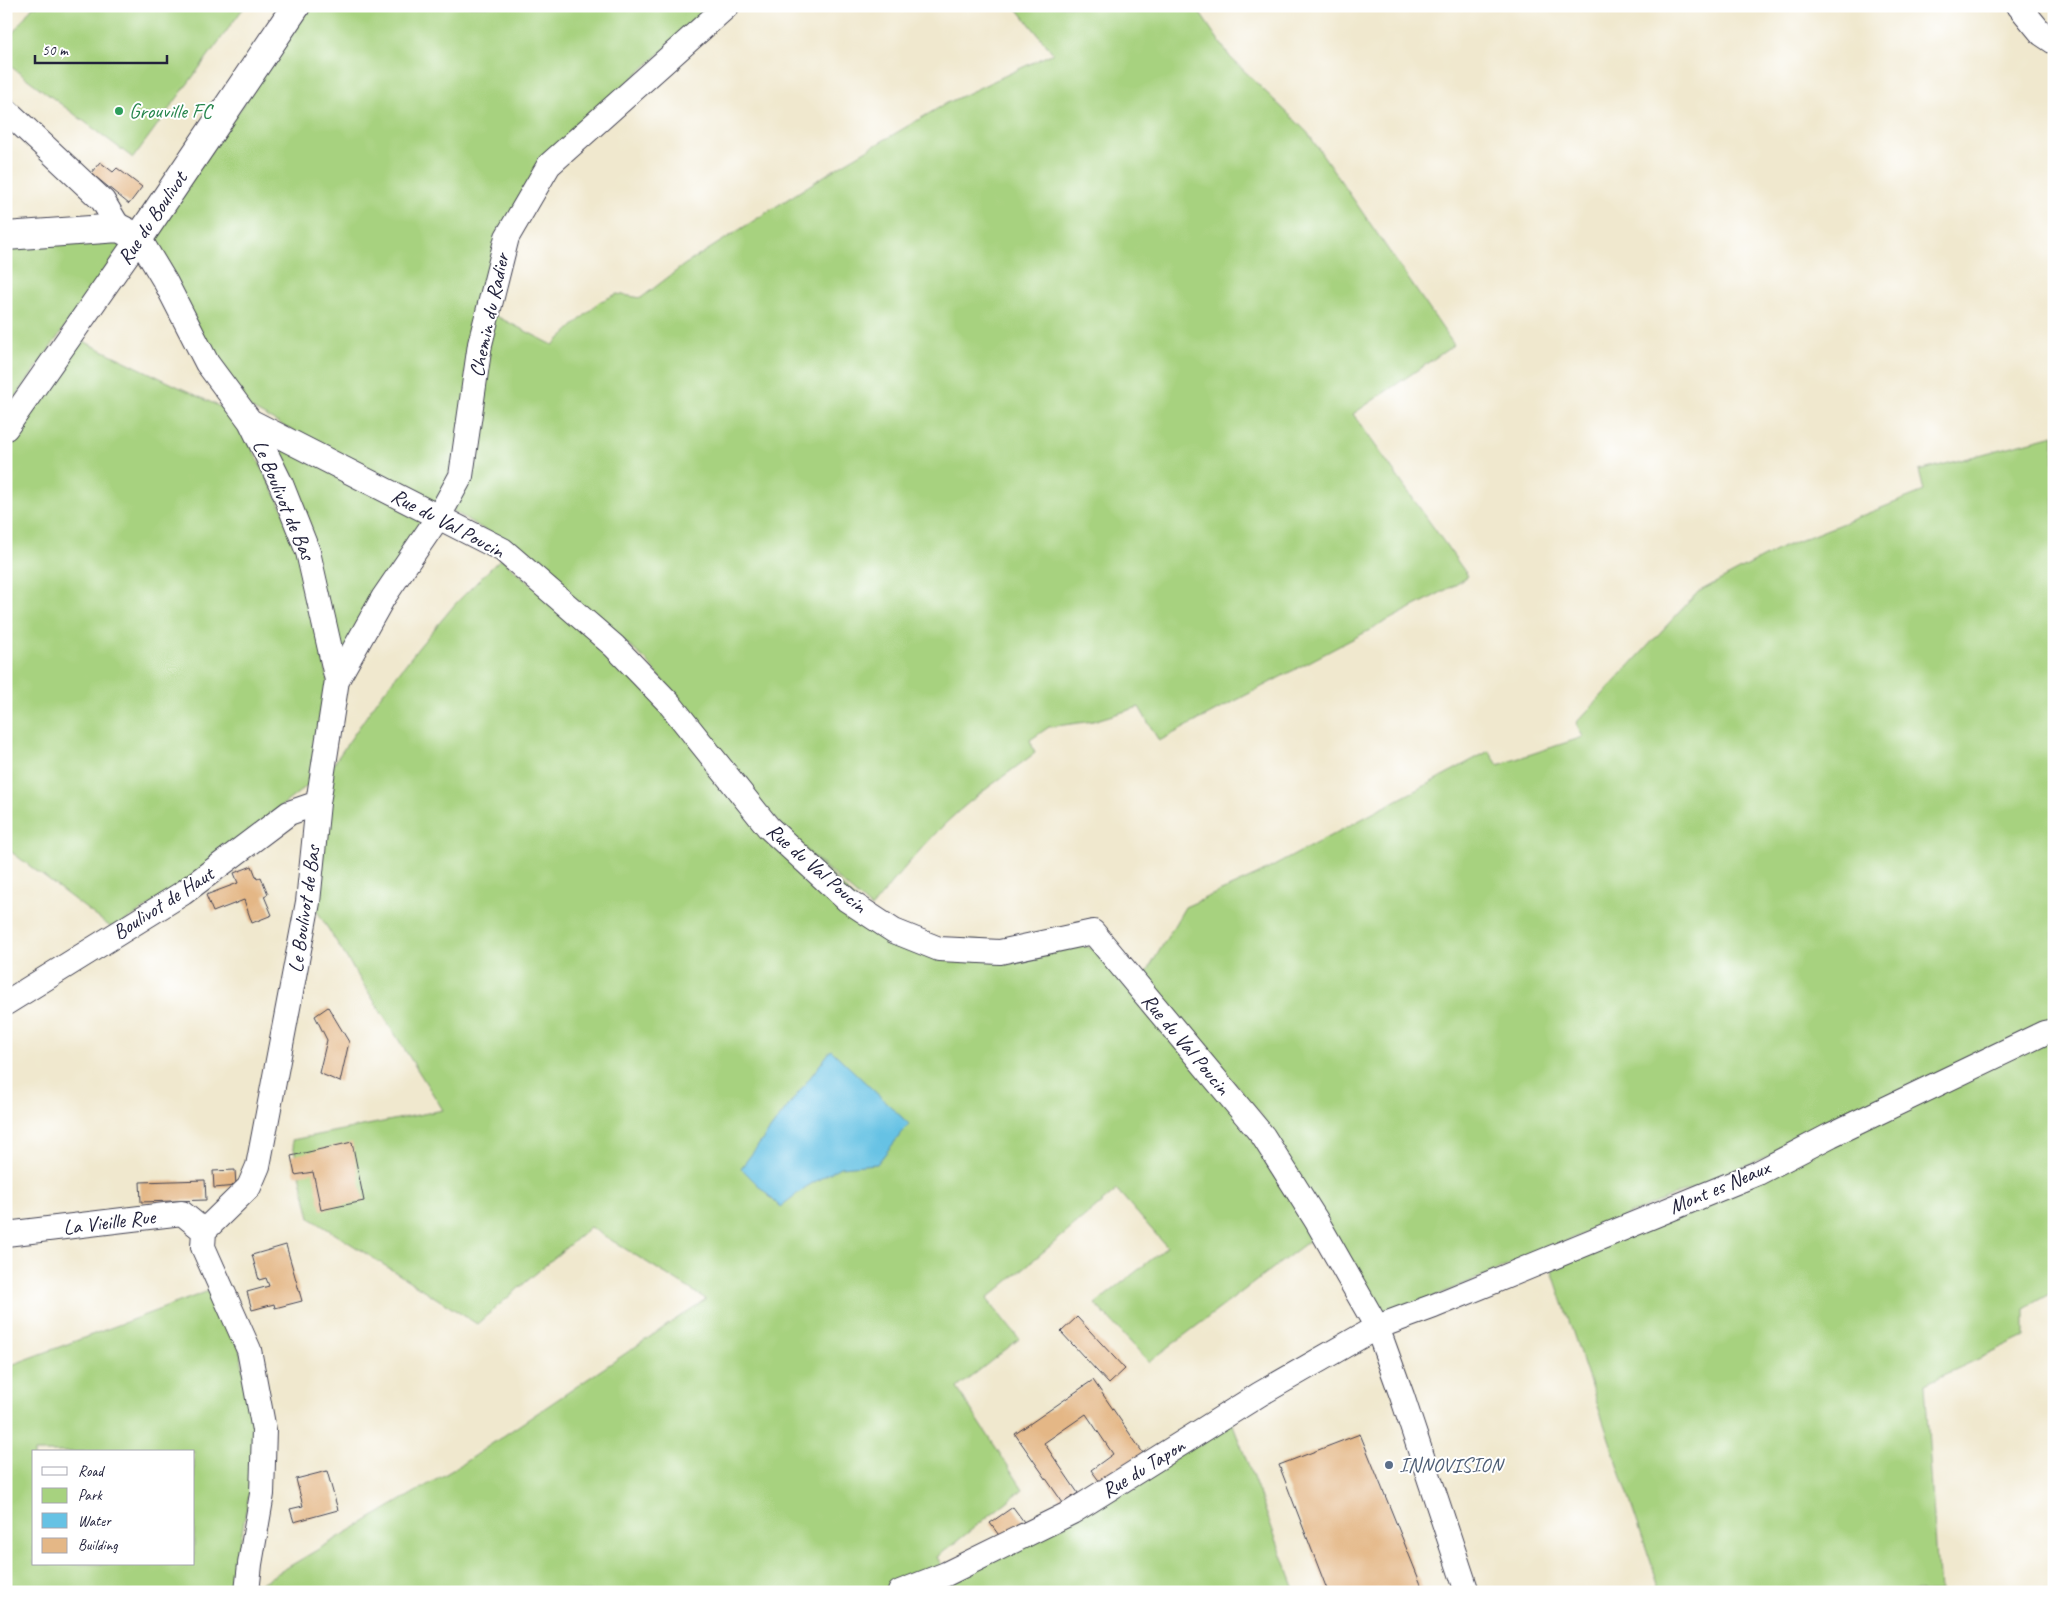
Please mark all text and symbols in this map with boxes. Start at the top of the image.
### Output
scale bar [35,32,168,64]
text: 50 m [42,41,69,60]
place label: Grouville FC [129,98,214,124]
marker: Grouville FC [113,105,125,117]
street label: Rue du Boulivot [111,165,194,269]
street label: Chemin du Radier [463,249,515,379]
street label: Le Boulivot de Bas [247,436,322,566]
street label: Rue du Val Poucin [387,482,509,564]
street label: Rue du Val Poucin [762,817,873,919]
street label: Le Boulivot de Bas [282,842,326,974]
street label: Boulivot de Haut [108,860,220,945]
street label: Rue du Val Poucin [1136,988,1236,1100]
street label: Mont es Neaux [1665,1153,1775,1220]
street label: La Vieille Rue [61,1203,159,1241]
street label: Rue du Tapon [1097,1431,1191,1504]
legend [32,1450,195,1566]
place label: INNOVISION [1399,1452,1505,1478]
marker: INNOVISION [1383,1459,1395,1471]
text: Road [78,1462,105,1481]
text: Park [78,1486,103,1505]
text: Water [78,1512,112,1531]
text: Building [78,1536,118,1555]

